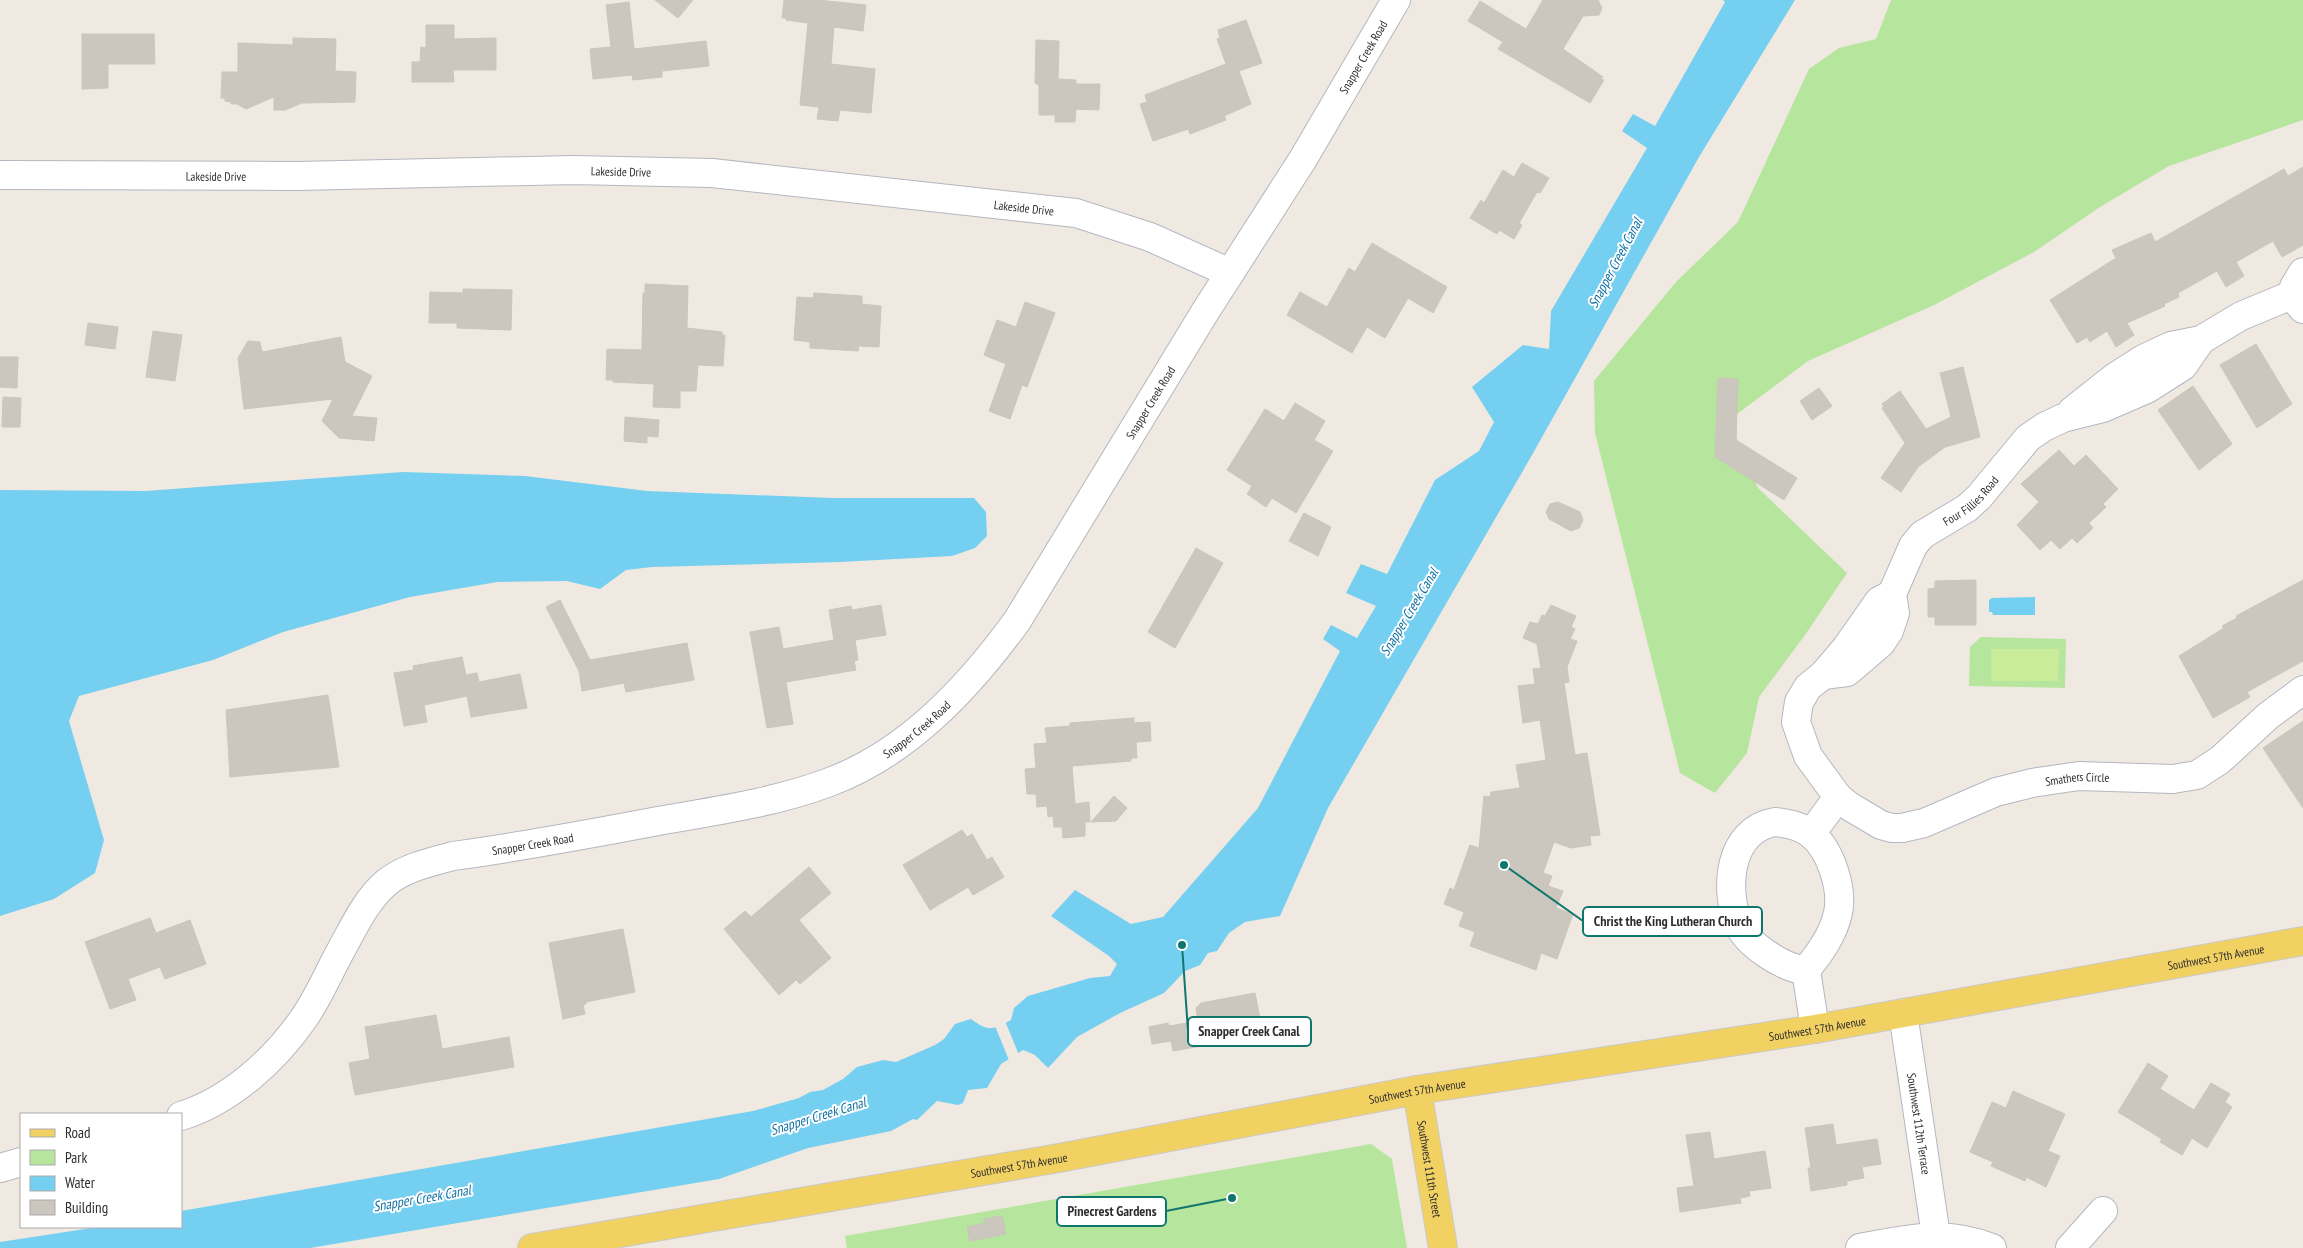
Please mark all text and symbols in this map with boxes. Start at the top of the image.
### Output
street label: Snapper Creek Road [1335,17,1390,96]
street label: Lakeside Drive [591,163,651,179]
street label: Lakeside Drive [186,168,246,183]
street label: Lakeside Drive [993,197,1055,218]
water label: Snapper Creek Canal [1584,214,1647,311]
street label: Snapper Creek Road [1122,363,1178,442]
street label: Four Fillies Road [1940,472,2001,528]
water label: Snapper Creek Canal [1376,563,1443,659]
street label: Snapper Creek Road [880,697,953,761]
street label: Smathers Circle [2044,768,2110,788]
street label: Snapper Creek Road [491,829,575,858]
callout: Christ the King Lutheran Church [1583,907,1762,936]
text: Christ the King Lutheran Church [1594,912,1752,930]
street label: Southwest 57th Avenue [2166,941,2265,973]
street label: Southwest 57th Avenue [1768,1013,1867,1043]
callout: Snapper Creek Canal [1188,1017,1311,1046]
text: Snapper Creek Canal [1198,1022,1300,1040]
street label: Southwest 112th Terrace [1904,1072,1934,1176]
street label: Southwest 57th Avenue [1367,1075,1467,1107]
water label: Snapper Creek Canal [768,1092,870,1139]
legend [20,1113,182,1228]
street label: Southwest 111th Street [1415,1119,1445,1219]
text: Road [65,1123,91,1142]
text: Park [65,1148,87,1167]
street label: Southwest 57th Avenue [969,1149,1069,1180]
text: Water [65,1173,96,1192]
water label: Snapper Creek Canal [372,1180,474,1215]
callout: Pinecrest Gardens [1057,1197,1166,1226]
text: Building [65,1198,108,1217]
text: Pinecrest Gardens [1067,1202,1157,1220]

